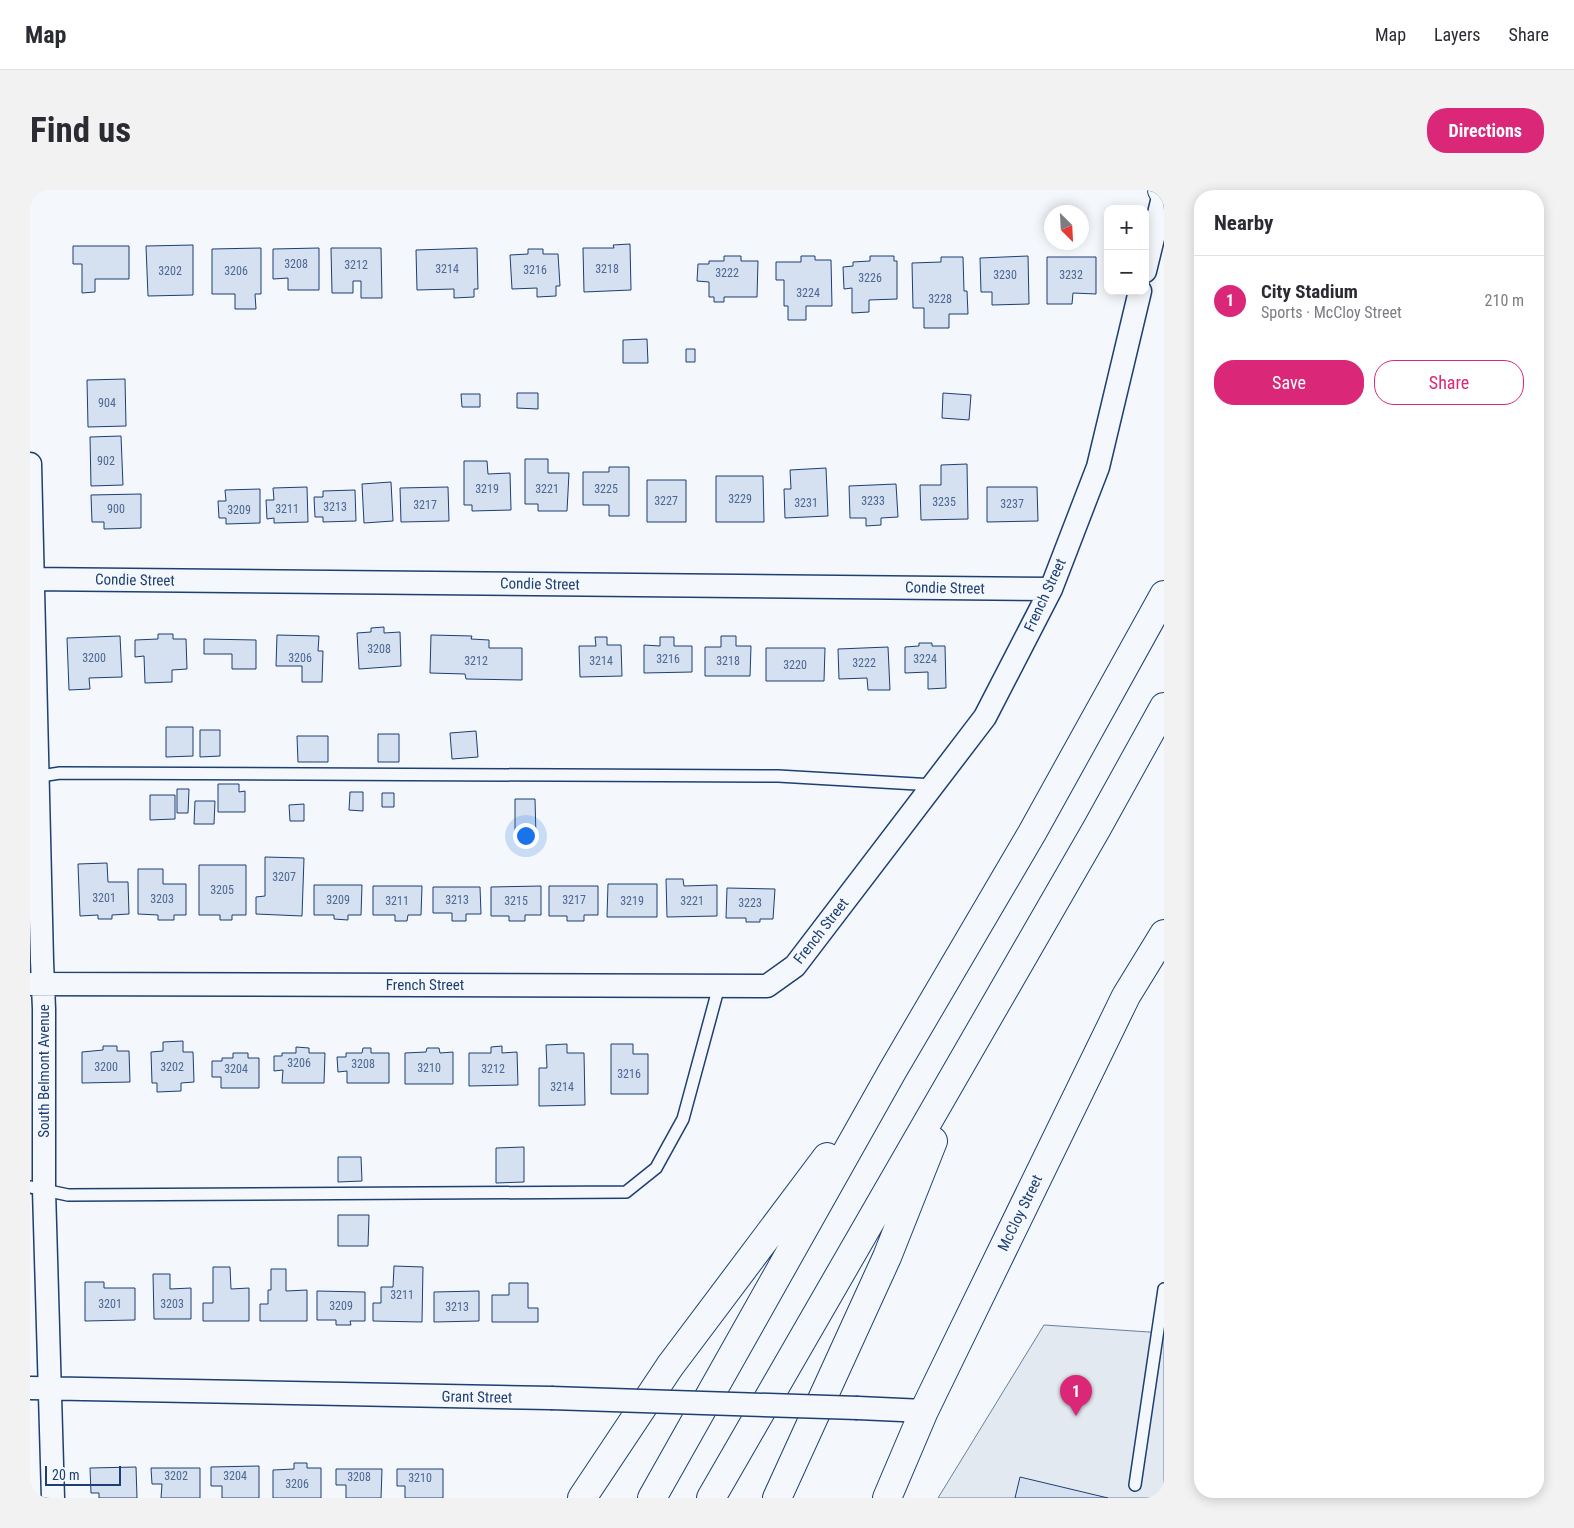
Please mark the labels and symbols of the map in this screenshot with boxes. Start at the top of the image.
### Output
north arrow [1044,205,1089,250]
house number: 3208 [284,257,308,271]
house number: 3212 [344,258,368,272]
house number: 3214 [435,262,459,276]
house number: 3218 [595,262,619,276]
house number: 3216 [523,263,547,277]
house number: 3202 [158,264,182,278]
house number: 3206 [224,264,248,278]
house number: 3222 [715,266,739,280]
house number: 3230 [993,268,1017,282]
house number: 3232 [1059,268,1083,282]
house number: 3226 [858,271,882,285]
house number: 3224 [796,286,820,300]
house number: 3228 [928,292,952,306]
house number: 904 [98,396,116,410]
house number: 902 [97,454,115,468]
house number: 3219 [475,482,499,496]
house number: 3221 [535,482,559,496]
house number: 3225 [594,482,618,496]
house number: 3229 [728,492,752,506]
house number: 3227 [654,494,678,508]
house number: 3233 [861,494,885,508]
house number: 3235 [932,495,956,509]
house number: 3231 [794,496,818,510]
house number: 3237 [1000,497,1024,511]
house number: 3217 [413,498,437,512]
house number: 3213 [323,500,347,514]
house number: 900 [107,502,125,516]
house number: 3211 [275,502,299,516]
house number: 3209 [227,503,251,517]
street label: French Street [1020,556,1070,634]
street label: Condie Street [95,570,175,590]
street label: Condie Street [500,574,580,594]
street label: Condie Street [905,578,985,598]
house number: 3208 [367,642,391,656]
house number: 3200 [82,651,106,665]
house number: 3206 [288,651,312,665]
house number: 3216 [656,652,680,666]
house number: 3224 [913,652,937,666]
house number: 3212 [464,654,488,668]
house number: 3214 [589,654,613,668]
house number: 3218 [716,654,740,668]
house number: 3222 [852,656,876,670]
house number: 3220 [783,658,807,672]
your location [513,823,539,849]
house number: 3207 [272,870,296,884]
house number: 3205 [210,883,234,897]
house number: 3201 [92,891,116,905]
house number: 3203 [150,892,174,906]
house number: 3209 [326,893,350,907]
house number: 3213 [445,893,469,907]
house number: 3217 [562,893,586,907]
house number: 3211 [385,894,409,908]
house number: 3215 [504,894,528,908]
house number: 3219 [620,894,644,908]
house number: 3221 [680,894,704,908]
street label: French Street [790,895,852,967]
house number: 3223 [738,896,762,910]
street label: French Street [386,976,464,994]
street label: South Belmont Avenue [35,1004,53,1138]
house number: 3206 [287,1056,311,1070]
house number: 3208 [351,1057,375,1071]
house number: 3200 [94,1060,118,1074]
house number: 3202 [160,1060,184,1074]
house number: 3210 [417,1061,441,1075]
house number: 3204 [224,1062,248,1076]
house number: 3212 [481,1062,505,1076]
house number: 3216 [617,1067,641,1081]
house number: 3214 [550,1080,574,1094]
street label: McCloy Street [994,1172,1046,1254]
house number: 3211 [390,1288,414,1302]
house number: 3201 [98,1297,122,1311]
house number: 3203 [160,1297,184,1311]
house number: 3209 [329,1299,353,1313]
house number: 3213 [445,1300,469,1314]
pin: 1 [1060,1375,1092,1416]
street label: Grant Street [442,1387,512,1407]
scale bar [45,1463,121,1486]
house number: 3202 [164,1469,188,1483]
house number: 3204 [223,1469,247,1483]
house number: 3208 [347,1470,371,1484]
house number: 3210 [408,1471,432,1485]
house number: 3206 [285,1477,309,1491]

